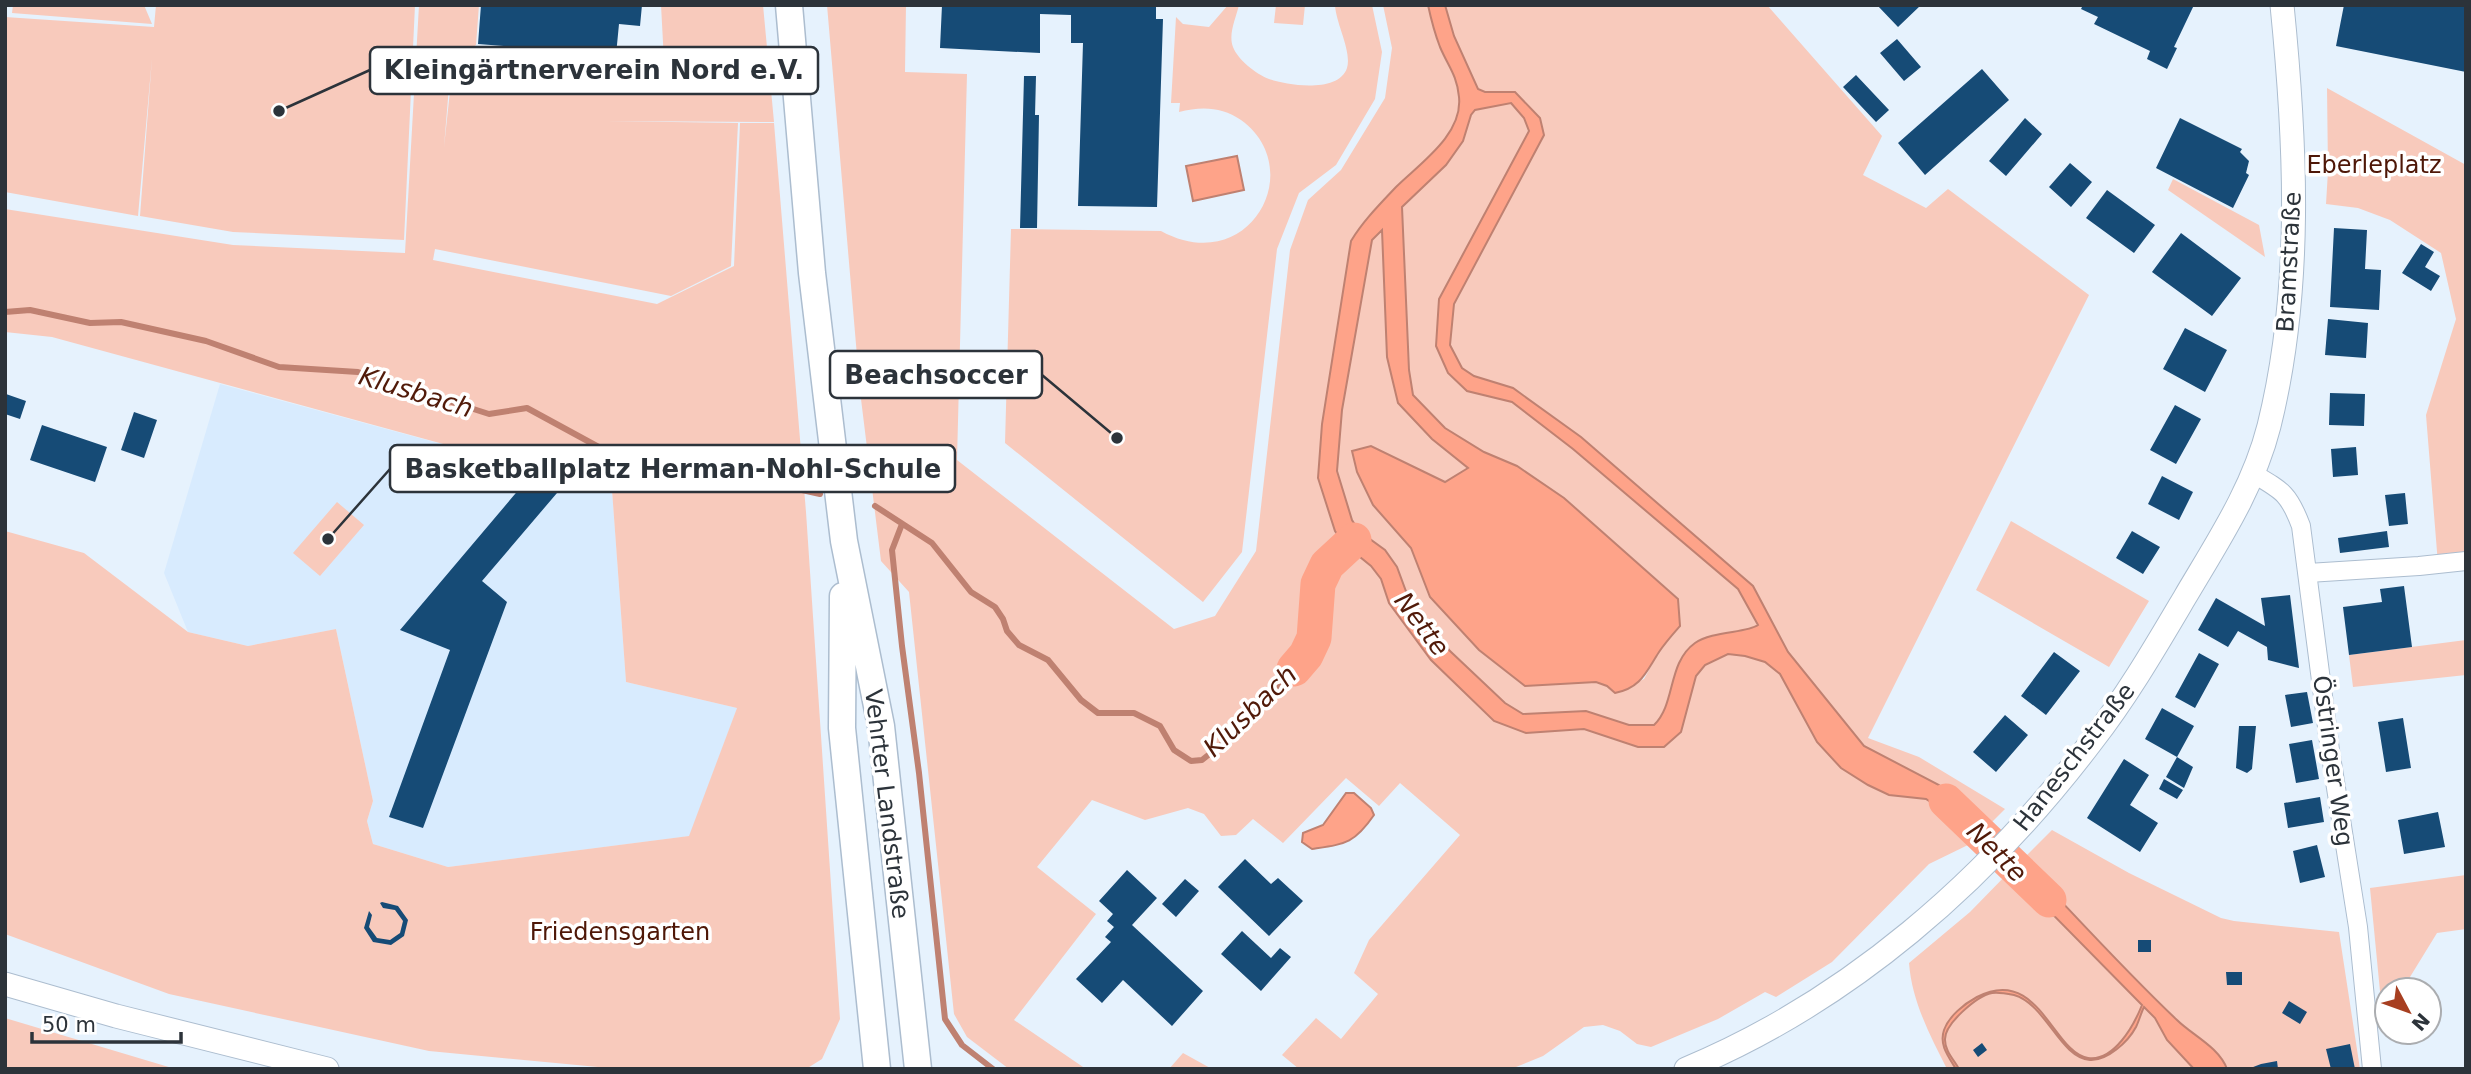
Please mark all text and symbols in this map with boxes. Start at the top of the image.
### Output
callout: Kleingärtnerverein Nord e.V. [370,47,818,94]
text: Kleingärtnerverein Nord e.V. [384,55,804,85]
park label: Eberleplatz [2306,151,2442,179]
street label: Bramstraße [2271,191,2307,333]
callout: Beachsoccer [830,351,1042,398]
water label: Klusbach [355,360,477,424]
text: Beachsoccer [844,360,1028,390]
callout: Basketballplatz Herman-Nohl-Schule [390,445,955,492]
text: Basketballplatz Herman-Nohl-Schule [405,454,941,484]
water label: Nette [1388,586,1456,662]
water label: Klusbach [1197,659,1303,763]
street label: Östringer Weg [2307,674,2360,848]
street label: Haneschstraße [2008,677,2140,837]
street label: Vehrter Landstraße [859,688,915,920]
water label: Nette [1961,816,2033,888]
park label: Friedensgarten [530,918,710,946]
north arrow [2373,976,2443,1046]
scale bar [32,1000,180,1044]
text: N [2407,1009,2434,1035]
text: 50 m [42,1013,96,1037]

